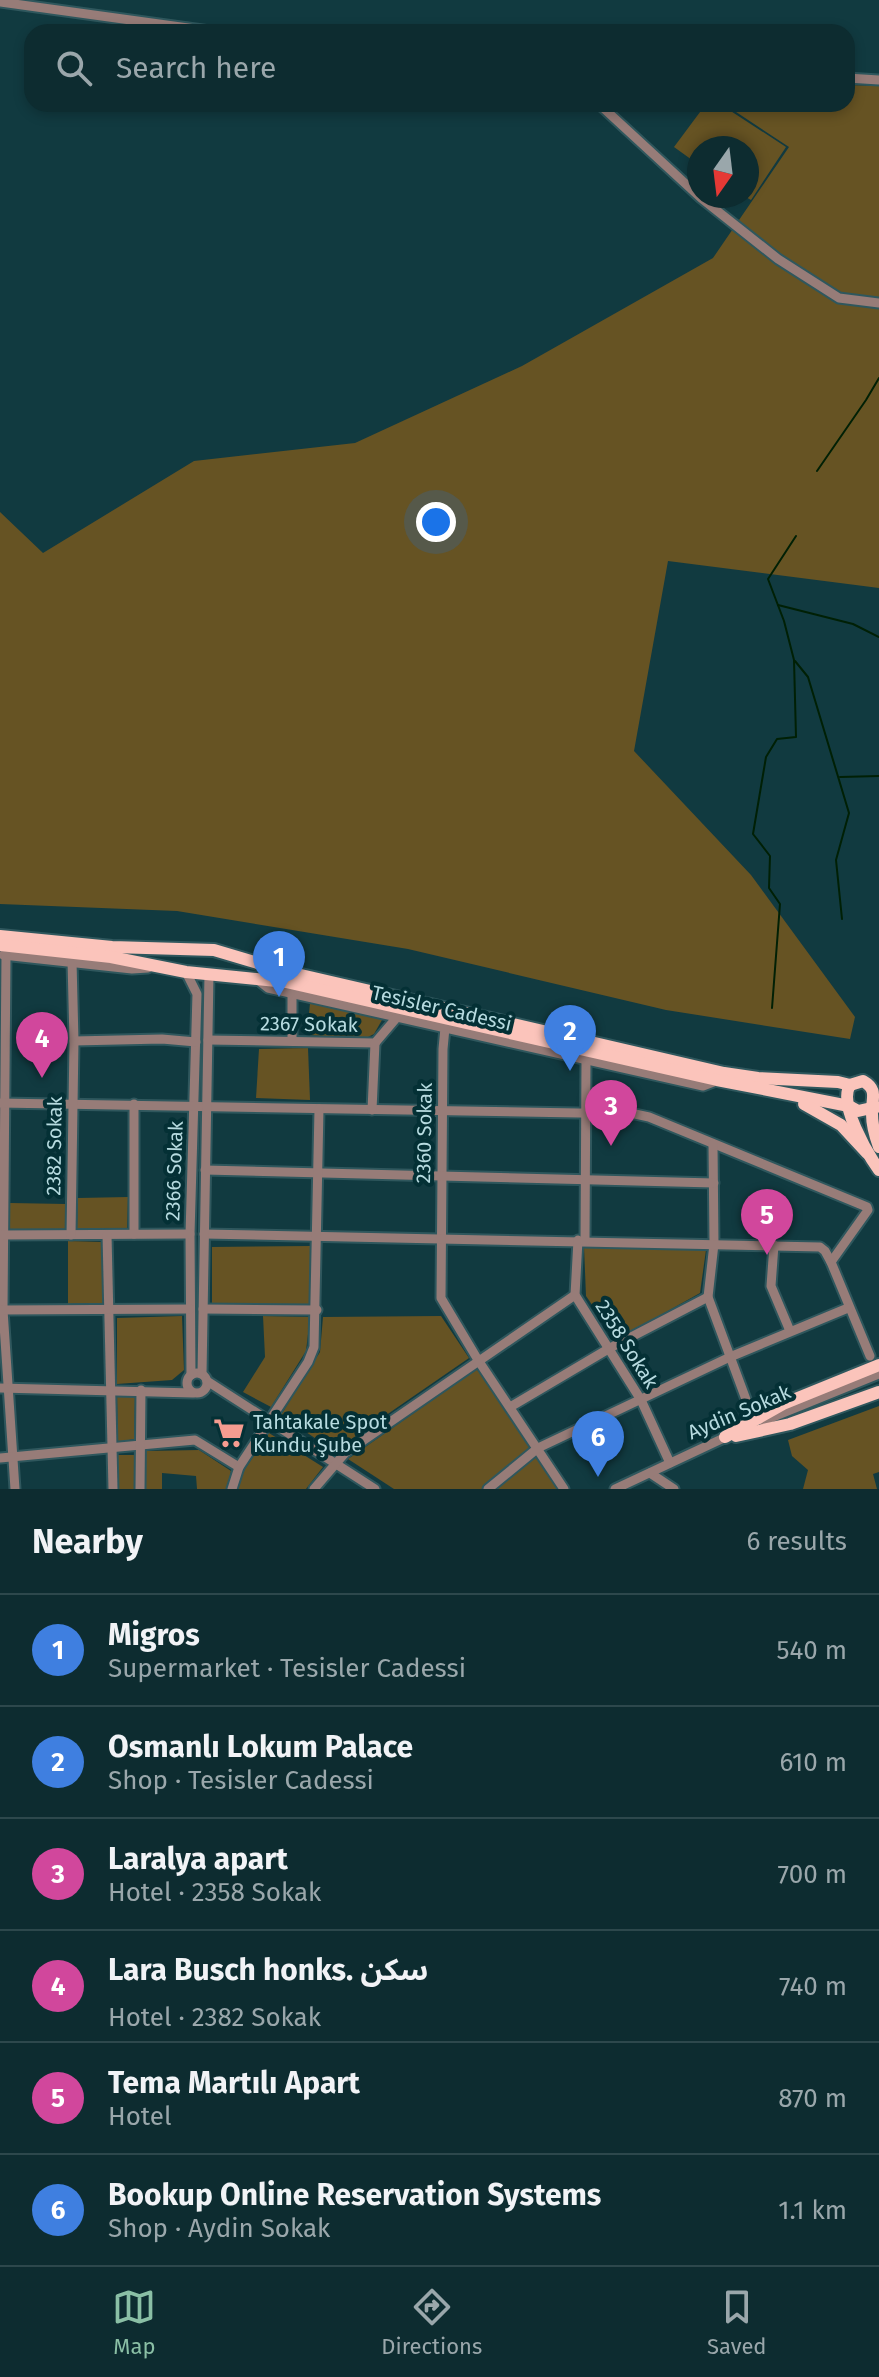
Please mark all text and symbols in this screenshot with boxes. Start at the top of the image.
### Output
search box [24,24,855,112]
icon: search [52,46,96,90]
text: Search here [116,50,276,86]
north arrow [687,136,759,208]
your location [416,502,456,542]
pin: 1 [253,931,305,997]
street label: Tesisler Cadessi [370,980,514,1036]
pin: 2 [544,1005,596,1071]
street label: 2367 Sokak [260,1011,359,1037]
pin: 4 [16,1012,68,1078]
pin: 3 [585,1080,637,1146]
street label: 2360 Sokak [411,1082,437,1183]
street label: 2382 Sokak [41,1095,67,1196]
street label: 2366 Sokak [160,1120,188,1221]
pin: 5 [741,1189,793,1255]
street label: 2358 Sokak [590,1295,664,1393]
street label: Aydin Sokak [684,1379,795,1444]
place label: Tahtakale Spot Kundu Şube [253,1410,388,1458]
pin: 6 [572,1411,624,1477]
supermarket icon: Tahtakale Spot Kundu Şube [212,1416,246,1450]
text: Nearby [32,1521,143,1562]
text: 6 results [746,1526,847,1557]
text: Migros [108,1617,200,1653]
text: 1 [52,1635,64,1666]
text: 540 m [776,1635,847,1666]
text: Supermarket · Tesisler Cadessi [108,1653,466,1684]
text: Osmanlı Lokum Palace [108,1729,413,1765]
text: 2 [51,1747,65,1778]
text: 610 m [779,1747,847,1778]
text: Shop · Tesisler Cadessi [108,1765,374,1796]
text: Laralya apart [108,1841,288,1877]
text: 3 [51,1859,65,1890]
text: 700 m [778,1859,847,1890]
text: Hotel · 2358 Sokak [108,1877,321,1908]
text: Lara Busch honks. سكن [108,1952,428,1988]
text: 4 [51,1971,65,2002]
text: 740 m [779,1971,847,2002]
text: Hotel · 2382 Sokak [108,2002,321,2033]
text: Tema Martılı Apart [108,2065,360,2101]
text: 5 [51,2083,65,2114]
text: 870 m [778,2083,847,2114]
text: Hotel [108,2101,172,2132]
text: Bookup Online Reservation Systems [108,2177,601,2213]
text: 6 [51,2195,65,2226]
text: 1.1 km [778,2195,847,2226]
text: Shop · Aydin Sokak [108,2213,330,2244]
tab: Map [112,2285,156,2360]
tab: Directions [381,2285,482,2360]
tab: Saved [707,2285,767,2360]

